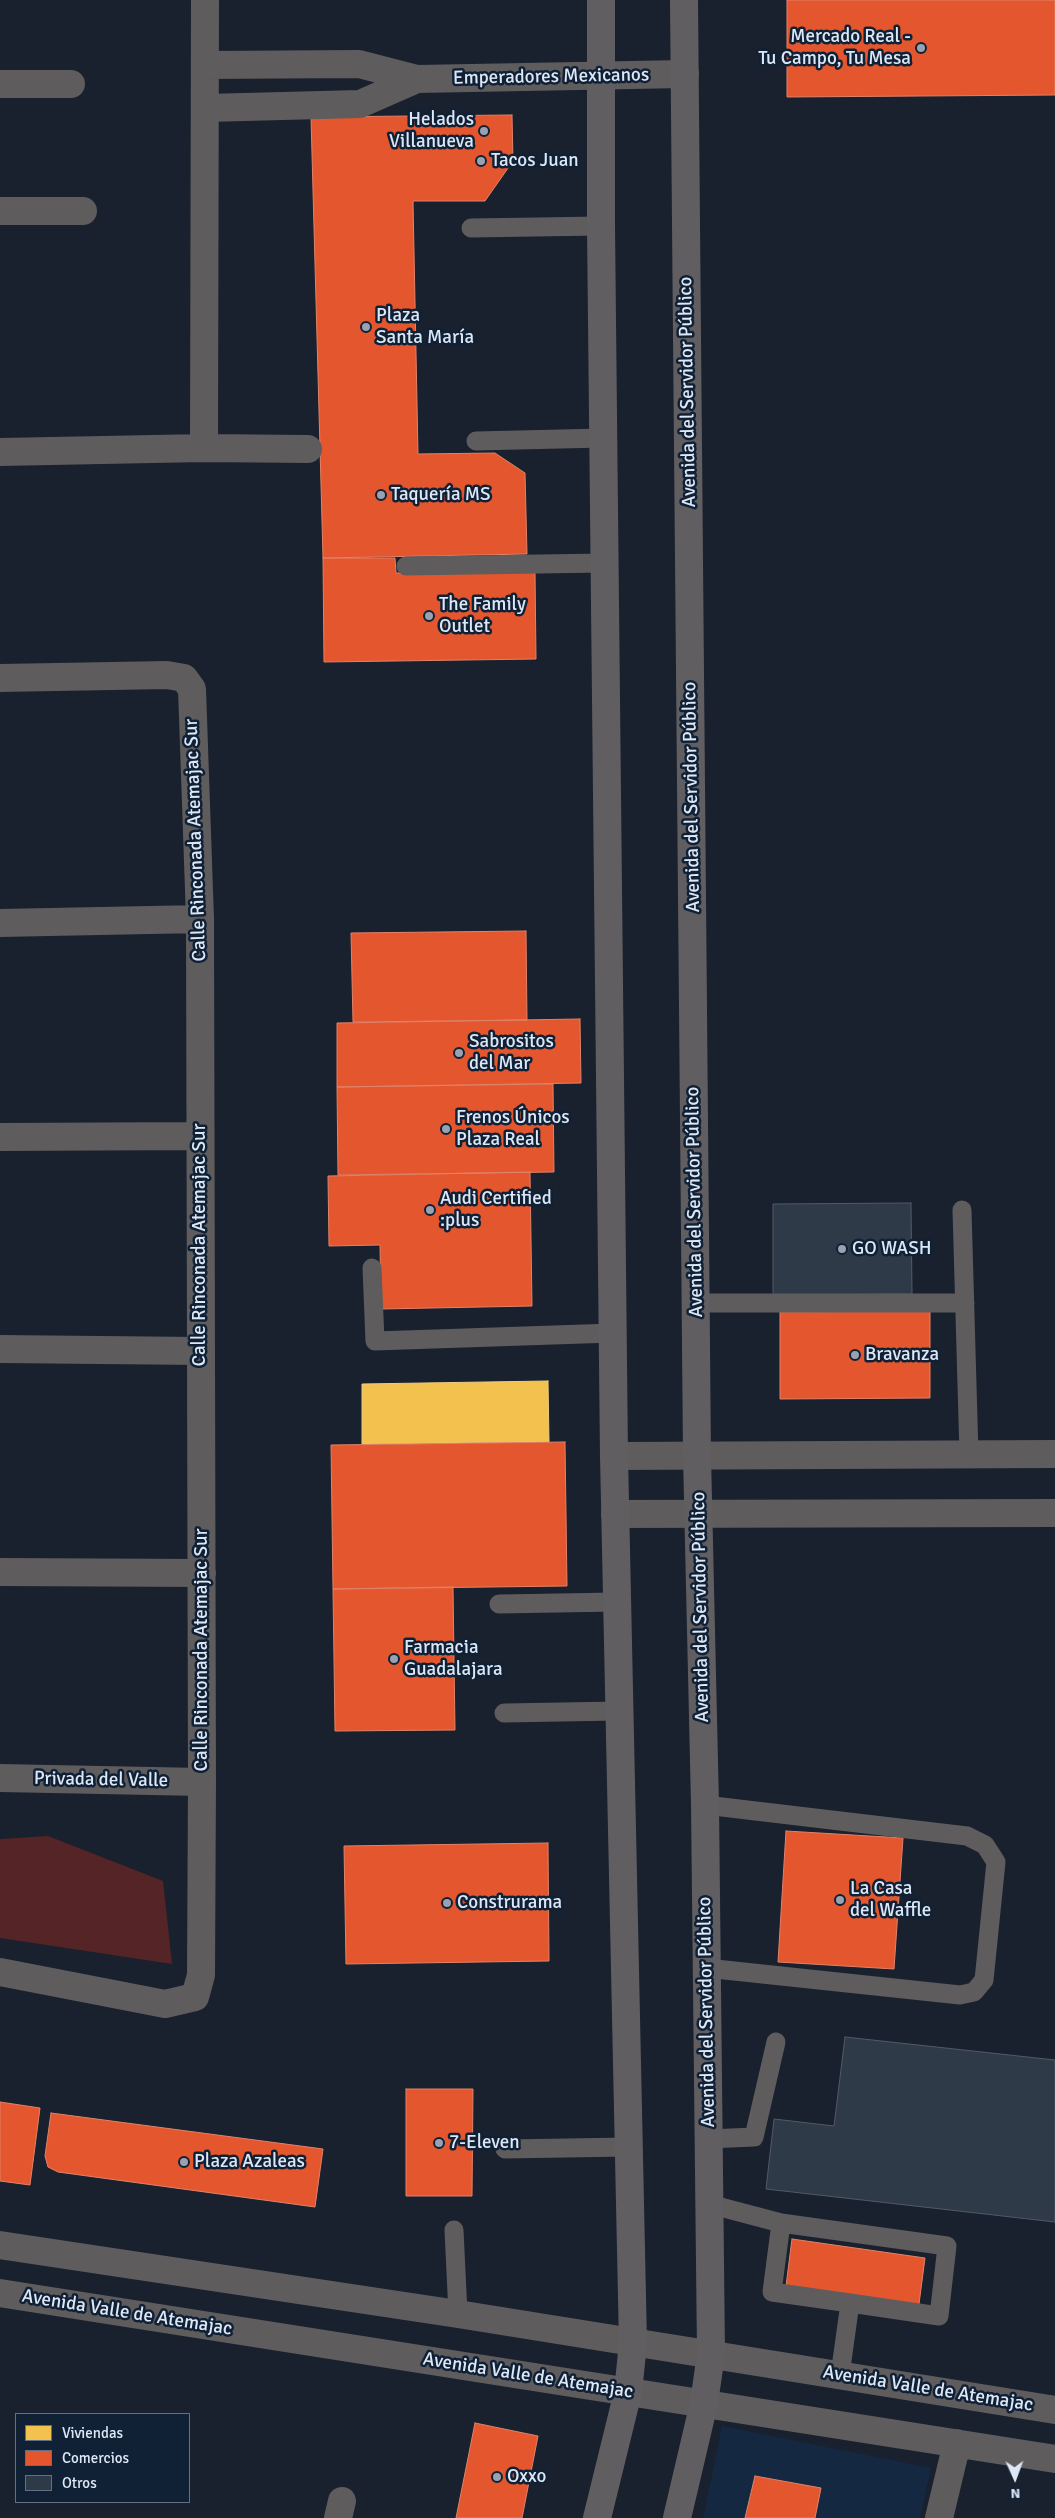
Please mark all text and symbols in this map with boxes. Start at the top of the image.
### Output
place label: Mercado Real - Tu Campo, Tu Mesa [758,26,911,70]
marker: Mercado Real - Tu Campo, Tu Mesa [915,42,927,54]
street label: Emperadores Mexicanos [453,64,649,90]
place label: Helados Villanueva [389,109,474,153]
marker: Helados Villanueva [478,125,490,137]
place label: Tacos Juan [491,150,579,172]
marker: Tacos Juan [475,155,487,167]
street label: Avenida del Servidor Público [675,277,701,507]
place label: Plaza Santa María [376,305,474,349]
marker: Plaza Santa María [360,321,372,333]
place label: Taquería MS [391,484,491,506]
marker: Taquería MS [375,489,387,501]
place label: The Family Outlet [439,594,526,638]
marker: The Family Outlet [423,610,435,622]
street label: Avenida del Servidor Público [679,682,705,912]
street label: Calle Rinconada Atemajac Sur [180,718,212,962]
place label: Sabrositos del Mar [469,1031,554,1075]
marker: Sabrositos del Mar [453,1047,465,1059]
street label: Avenida del Servidor Público [682,1087,708,1317]
place label: Frenos Únicos Plaza Real [456,1107,570,1151]
marker: Frenos Únicos Plaza Real [440,1123,452,1135]
street label: Calle Rinconada Atemajac Sur [189,1124,211,1366]
place label: Audi Certified :plus [440,1188,552,1232]
marker: Audi Certified :plus [424,1204,436,1216]
place label: GO WASH [852,1238,932,1260]
marker: GO WASH [836,1243,848,1255]
place label: Bravanza [865,1344,939,1366]
marker: Bravanza [849,1349,861,1361]
street label: Avenida del Servidor Público [688,1492,714,1722]
street label: Calle Rinconada Atemajac Sur [191,1529,213,1771]
place label: Farmacia Guadalajara [404,1637,503,1681]
marker: Farmacia Guadalajara [388,1653,400,1665]
street label: Privada del Valle [34,1767,168,1793]
place label: La Casa del Waffle [850,1878,931,1922]
place label: Construrama [457,1892,562,1914]
marker: La Casa del Waffle [834,1894,846,1906]
marker: Construrama [441,1897,453,1909]
street label: Avenida del Servidor Público [694,1897,720,2127]
place label: 7-Eleven [449,2132,520,2154]
marker: 7-Eleven [433,2137,445,2149]
place label: Plaza Azaleas [194,2151,305,2173]
marker: Plaza Azaleas [178,2156,190,2168]
street label: Avenida Valle de Atemajac [20,2285,234,2341]
street label: Avenida Valle de Atemajac [421,2348,635,2404]
street label: Avenida Valle de Atemajac [821,2361,1035,2417]
legend [15,2413,190,2503]
text: Viviendas [62,2424,123,2442]
text: Comercios [62,2449,129,2467]
north arrow [990,2453,1040,2503]
place label: Oxxo [507,2466,546,2488]
marker: Oxxo [491,2471,503,2483]
text: Otros [62,2474,97,2492]
text: N [1010,2485,1021,2502]

